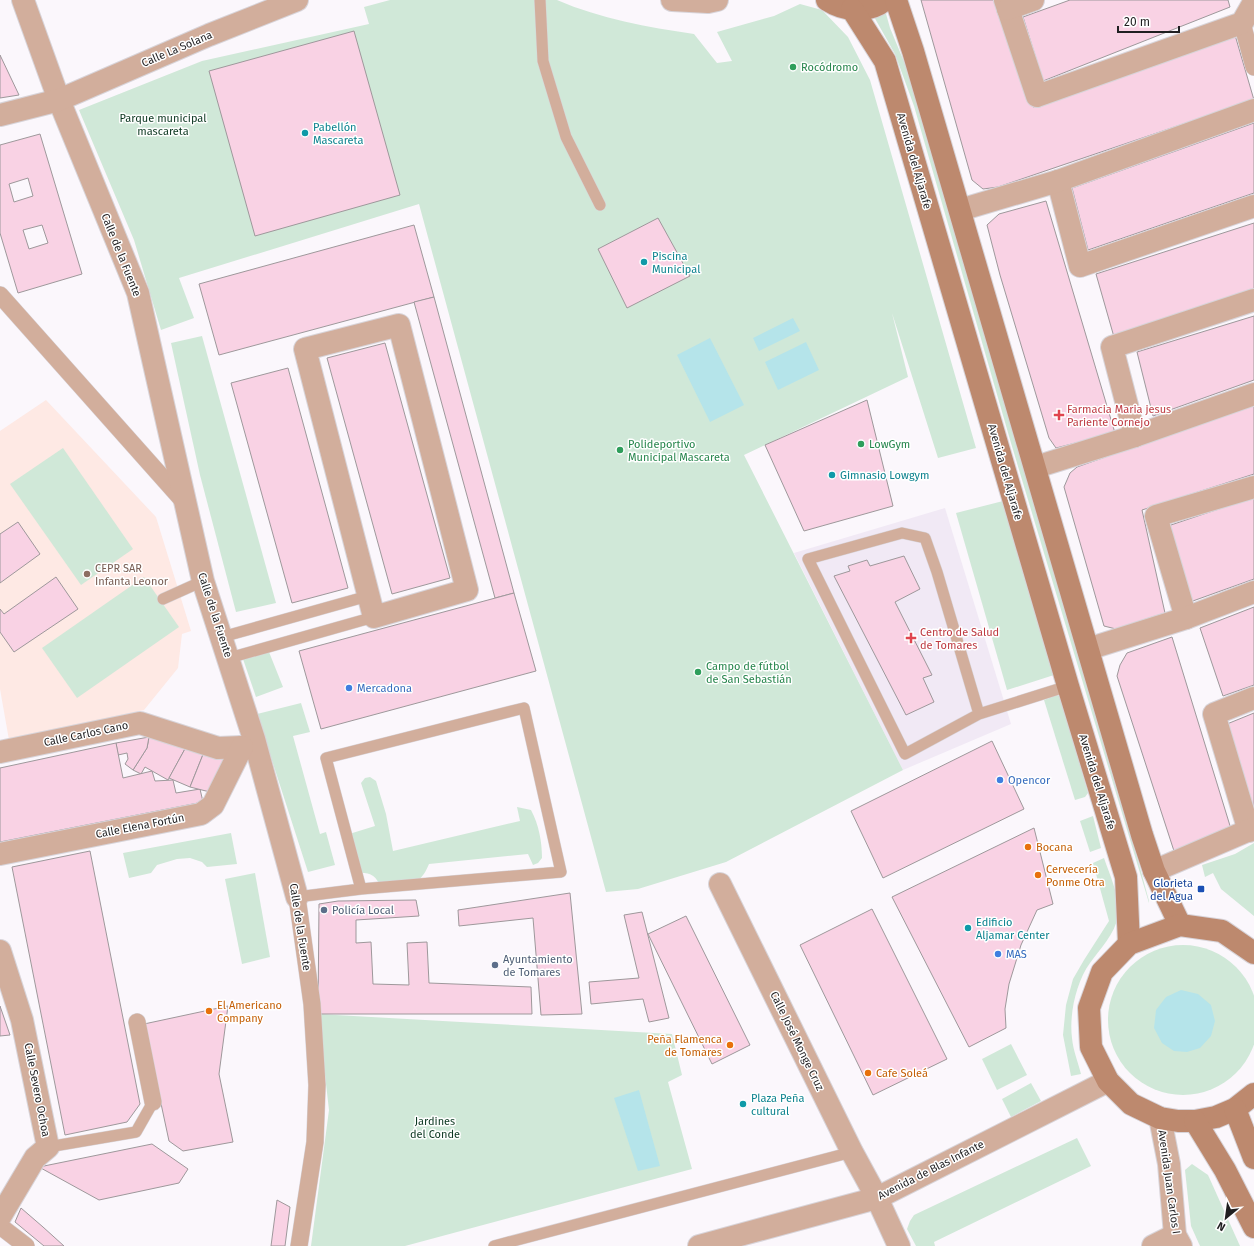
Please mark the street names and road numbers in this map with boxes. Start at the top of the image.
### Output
street label: Calle La Solana [140,28,214,70]
street label: Avenida del Aljarafe [894,111,934,211]
street label: Calle de la Fuente [98,212,144,298]
street label: Avenida del Aljarafe [985,422,1025,522]
street label: Calle de la Fuente [195,571,235,659]
street label: Calle Carlos Cano [43,719,129,749]
street label: Avenida del Aljarafe [1076,733,1118,831]
street label: Calle Elena Fortún [95,811,185,841]
street label: Calle de la Fuente [287,882,313,972]
street label: Calle José Monge Cruz [767,989,827,1093]
street label: Calle Severo Ochoa [22,1042,52,1138]
street label: Avenida Juan Carlos I [1155,1129,1183,1235]
street label: Avenida de Blas Infante [876,1138,986,1202]

